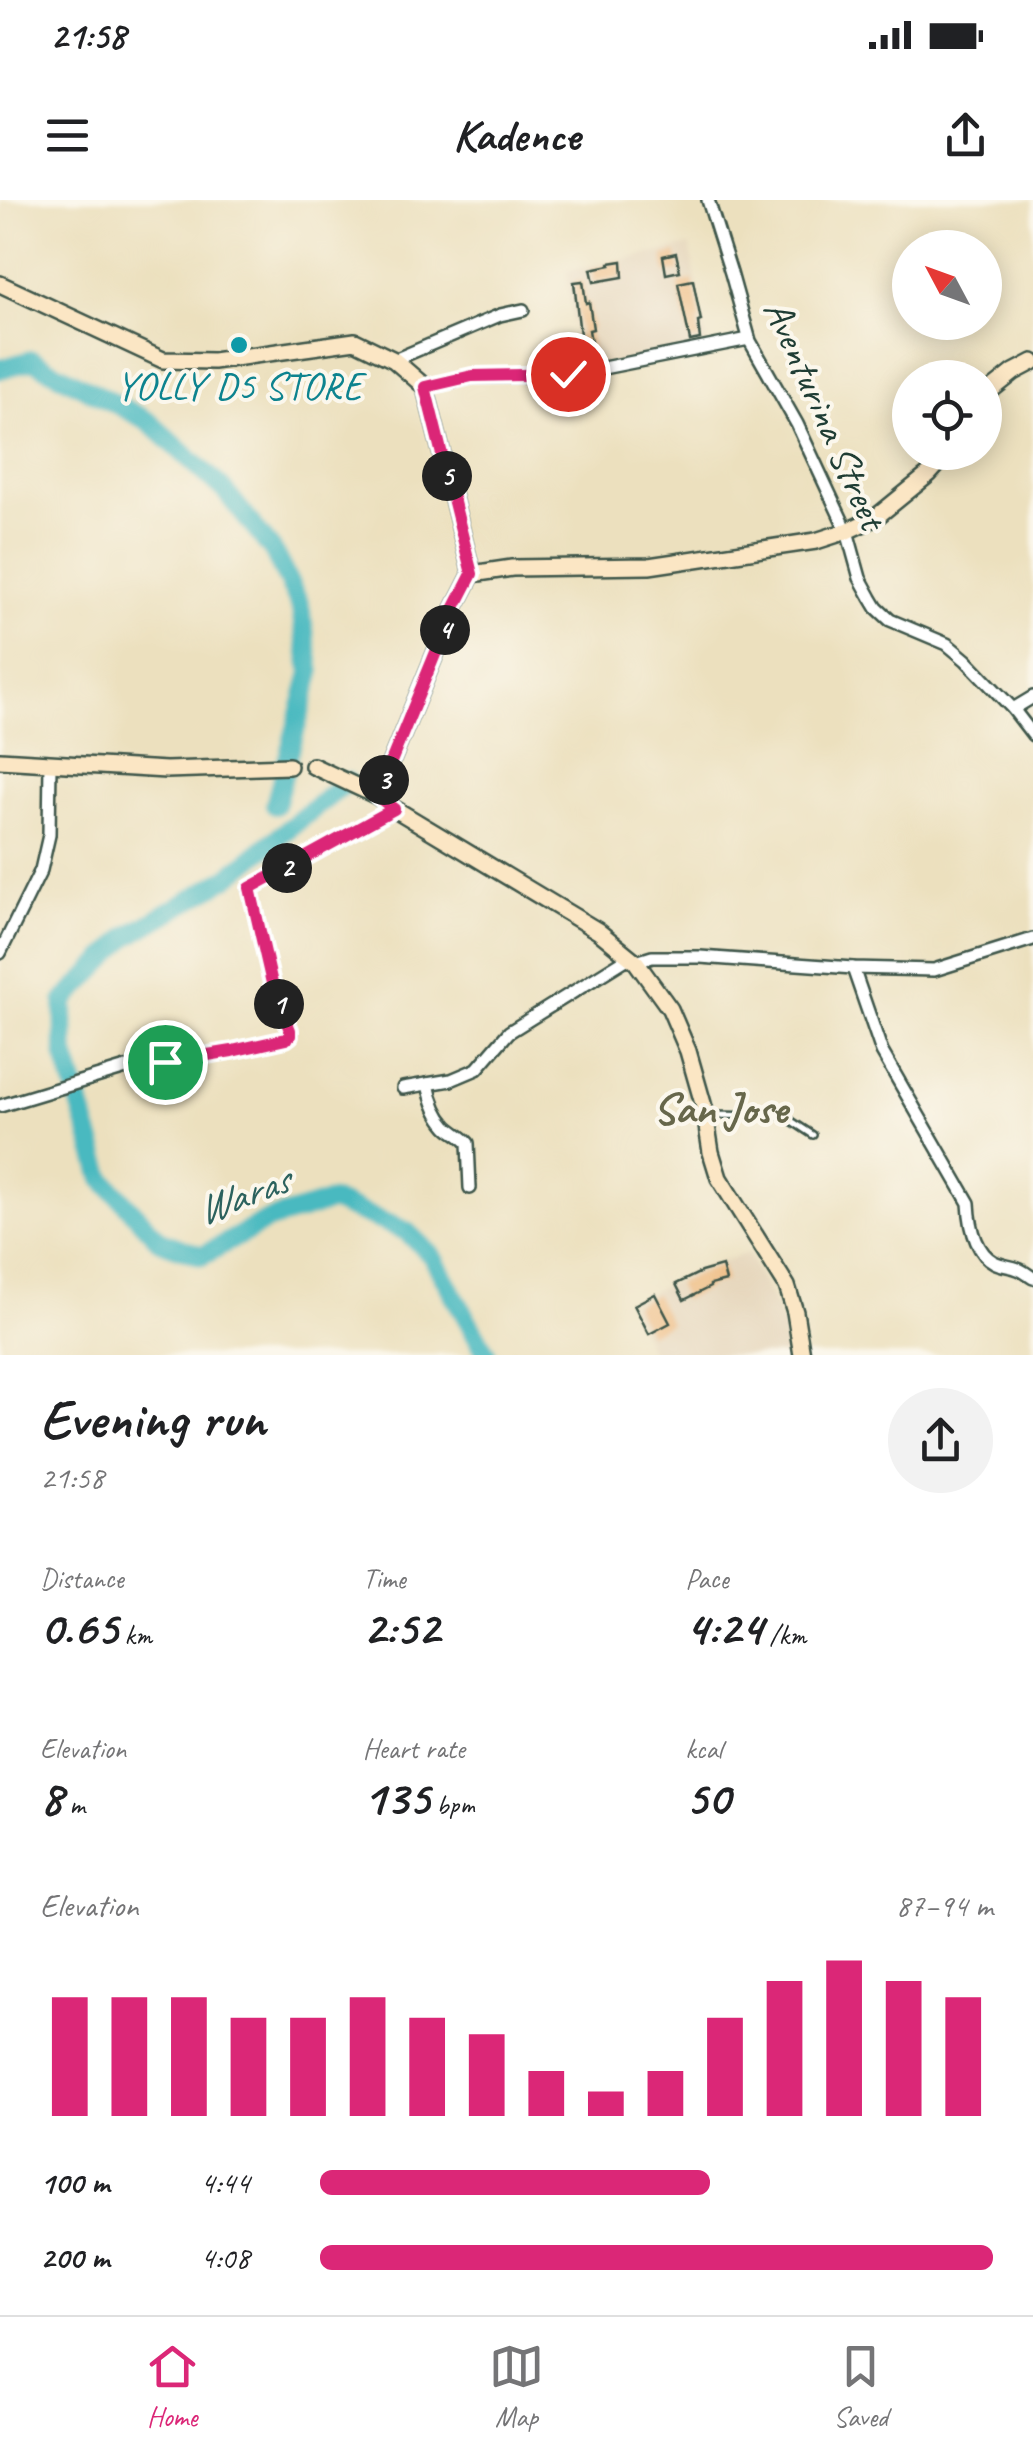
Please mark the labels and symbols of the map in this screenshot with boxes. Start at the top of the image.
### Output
north arrow [892,230,1002,340]
street label: Aventurina Street [752,292,899,540]
pin [526,332,611,417]
marker: YOLLY D5 STORE [228,334,250,356]
place label: YOLLY D5 STORE [116,361,367,411]
pin: 5 [422,451,472,501]
pin: 4 [420,605,470,655]
pin: 3 [359,755,409,805]
pin: 2 [262,843,312,893]
pin: 1 [254,979,304,1029]
pin [123,1020,208,1105]
district label: San Jose [653,1080,790,1137]
water label: Waras [189,1151,303,1237]

